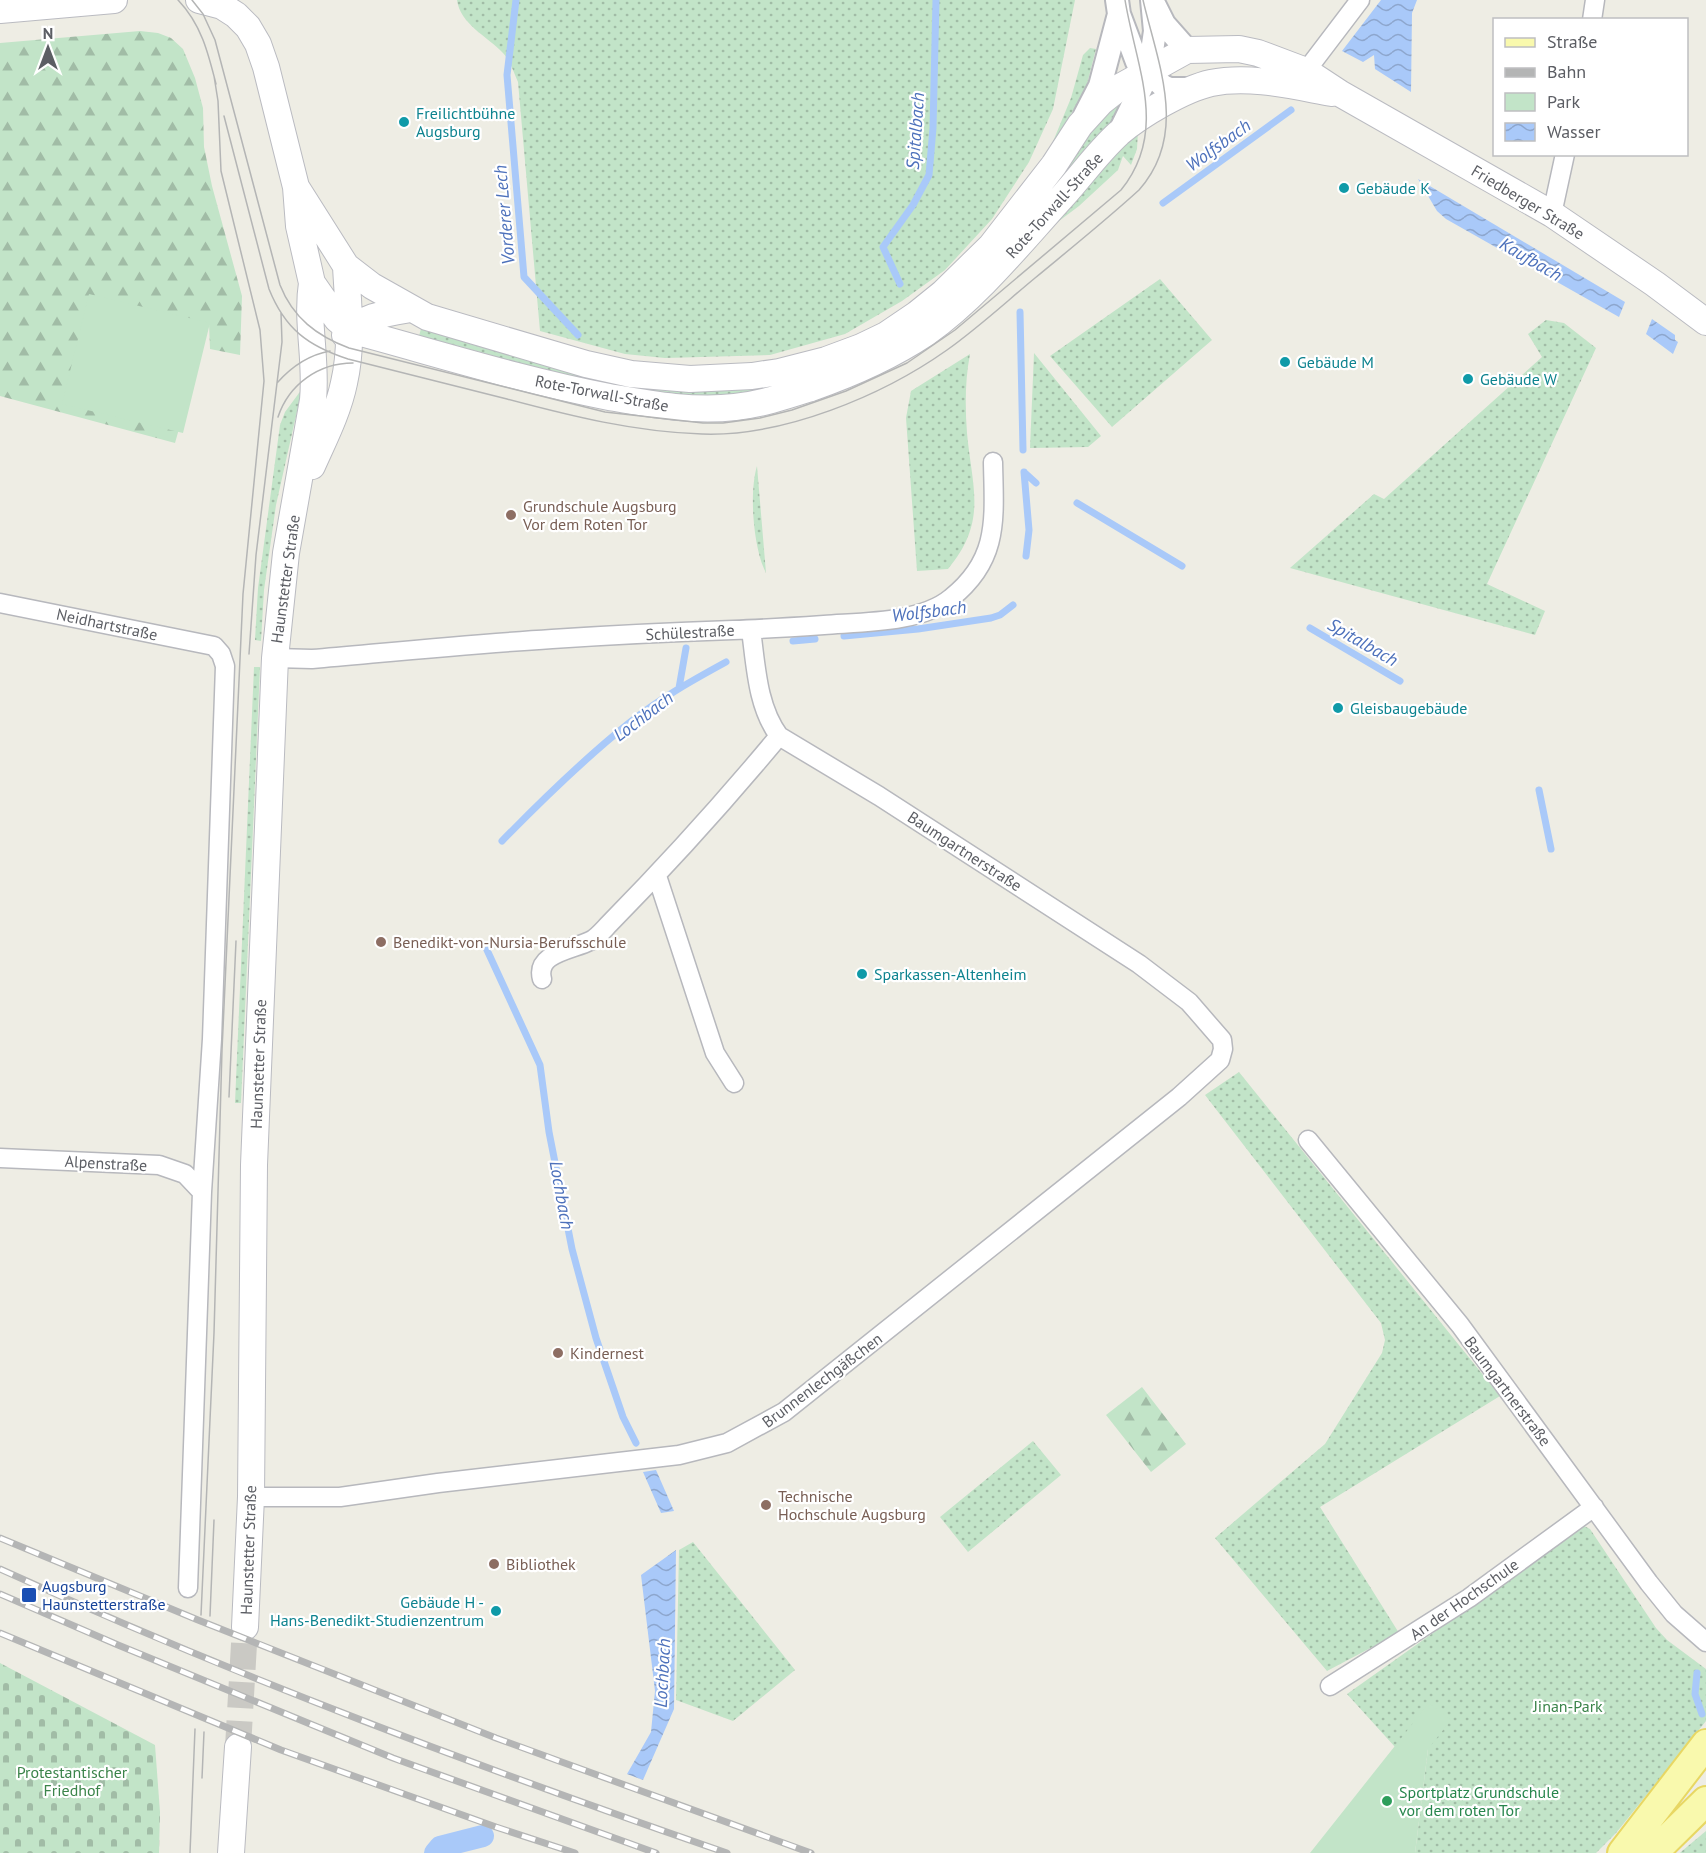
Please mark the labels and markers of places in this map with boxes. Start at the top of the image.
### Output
place label: Freilichtbühne Augsburg [416,103,515,141]
marker: Freilichtbühne Augsburg [397,115,411,129]
place label: Gebäude K [1356,178,1430,198]
marker: Gebäude K [1337,181,1351,195]
place label: Gebäude M [1297,352,1374,372]
marker: Gebäude M [1278,355,1292,369]
place label: Gebäude W [1480,369,1558,389]
marker: Gebäude W [1461,372,1475,386]
place label: Grundschule Augsburg Vor dem Roten Tor [522,496,677,534]
marker: Grundschule Augsburg Vor dem Roten Tor [504,508,518,522]
place label: Gleisbaugebäude [1350,698,1467,718]
marker: Gleisbaugebäude [1331,701,1345,715]
place label: Benedikt-von-Nursia-Berufsschule [393,932,626,952]
marker: Benedikt-von-Nursia-Berufsschule [374,935,388,949]
place label: Sparkassen-Altenheim [874,964,1027,984]
marker: Sparkassen-Altenheim [855,967,869,981]
place label: Kindernest [570,1343,645,1363]
marker: Kindernest [551,1346,565,1360]
place label: Technische Hochschule Augsburg [778,1486,926,1524]
marker: Technische Hochschule Augsburg [759,1498,773,1512]
place label: Bibliothek [506,1554,576,1574]
marker: Bibliothek [487,1557,501,1571]
place label: Augsburg Haunstetterstraße [42,1576,166,1614]
marker: Augsburg Haunstetterstraße [20,1586,38,1604]
place label: Gebäude H - Hans-Benedikt-Studienzentrum [270,1592,484,1630]
marker: Gebäude H - Hans-Benedikt-Studienzentrum [489,1604,503,1618]
place label: Sportplatz Grundschule vor dem roten Tor [1399,1782,1559,1820]
marker: Sportplatz Grundschule vor dem roten Tor [1380,1794,1394,1808]

